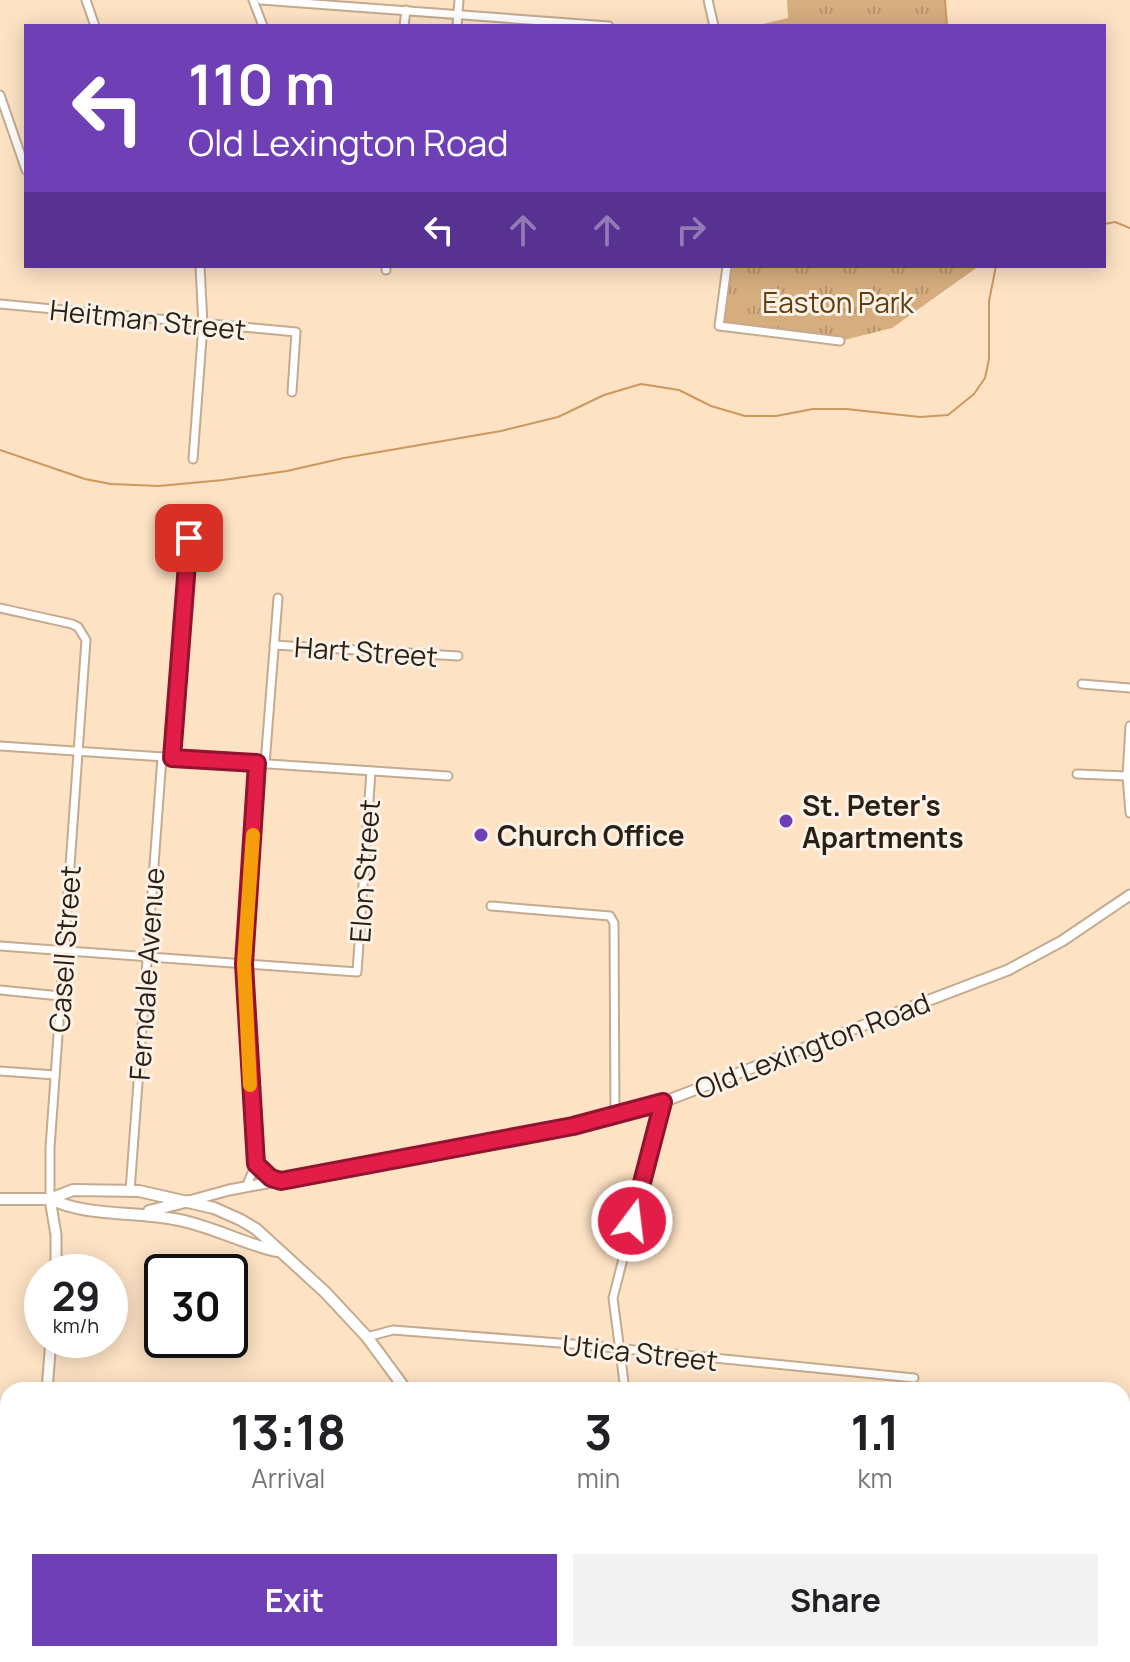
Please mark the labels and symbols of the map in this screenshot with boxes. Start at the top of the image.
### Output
park label: Easton Park [762,283,915,321]
street label: Heitman Street [48,290,248,348]
pin [155,504,223,572]
street label: Hart Street [293,627,439,675]
place label: St. Peter's Apartments [802,786,964,856]
street label: Elon Street [340,798,388,944]
marker: St. Peter's Apartments [777,812,795,830]
place label: Church Office [497,816,685,854]
marker: Church Office [472,826,490,844]
street label: Casell Street [39,864,89,1034]
street label: Ferndale Avenue [120,866,172,1082]
street label: Old Lexington Road [689,983,935,1107]
position arrow [590,1179,674,1263]
speed limit sign: 30 [144,1254,248,1358]
street label: Utica Street [560,1325,720,1379]

